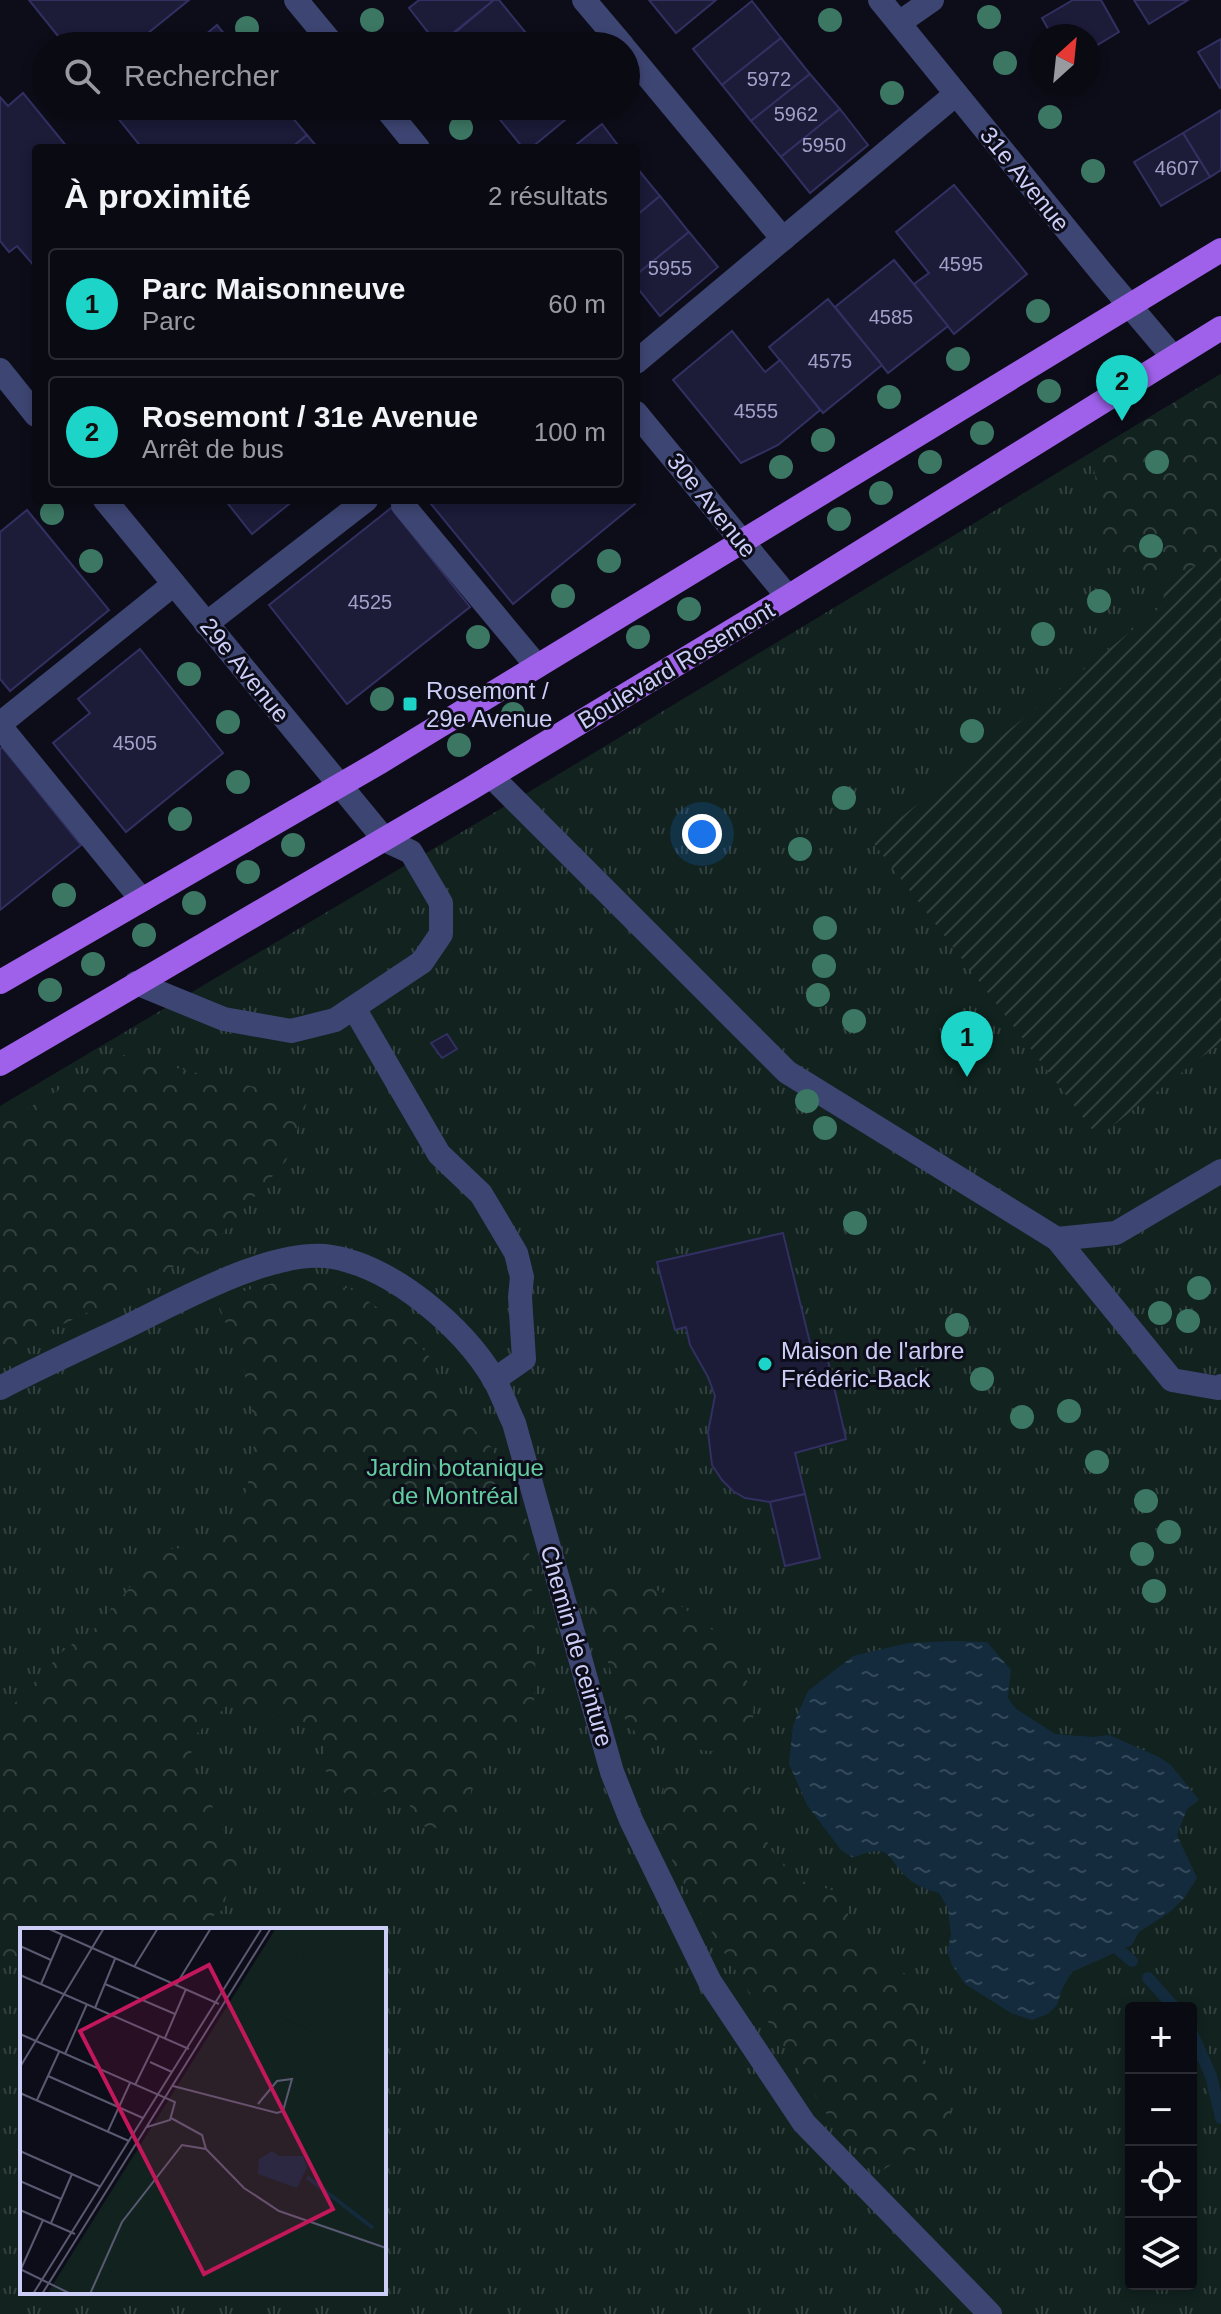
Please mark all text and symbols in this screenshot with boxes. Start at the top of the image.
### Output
north arrow [1029,24,1101,96]
search box [32,32,640,120]
icon: search [60,54,104,98]
text: Rechercher [124,59,279,92]
house number: 5972 [747,68,791,90]
house number: 5962 [774,103,818,125]
street label: 31e Avenue [975,121,1075,237]
house number: 5950 [802,134,846,156]
house number: 4607 [1155,157,1199,179]
text: À proximité [64,177,251,215]
text: 2 résultats [488,181,608,211]
house number: 4595 [939,253,983,275]
house number: 5955 [648,257,692,279]
text: Parc Maisonneuve [142,272,405,305]
text: 1 [85,289,99,319]
text: 60 m [548,289,606,319]
text: Parc [142,306,195,336]
house number: 4585 [869,306,913,328]
house number: 4575 [808,350,852,372]
pin: 2 [1096,355,1148,421]
text: Rosemont / 31e Avenue [142,400,478,433]
house number: 4555 [734,400,778,422]
text: 2 [85,417,99,447]
text: 100 m [534,417,606,447]
text: Arrêt de bus [142,434,284,464]
street label: 30e Avenue [662,447,762,563]
house number: 4525 [348,591,392,613]
street label: Boulevard Rosemont [573,596,779,734]
street label: 29e Avenue [195,612,295,728]
place label: Rosemont / 29e Avenue [426,677,552,732]
marker: Rosemont / 29e Avenue [401,695,419,713]
house number: 4505 [113,732,157,754]
your location [682,814,722,854]
pin: 1 [941,1011,993,1077]
place label: Maison de l'arbre Frédéric-Back [781,1337,964,1392]
marker: Maison de l'arbre Frédéric-Back [756,1355,774,1373]
park label: Jardin botanique de Montréal [366,1454,544,1509]
street label: Chemin de ceinture [535,1542,619,1750]
inset map [20,1928,386,2294]
map controls [1125,2002,1197,2290]
button: + [1125,2002,1197,2074]
button: − [1125,2074,1197,2146]
button: locate [1125,2146,1197,2218]
button: layers [1125,2218,1197,2290]

